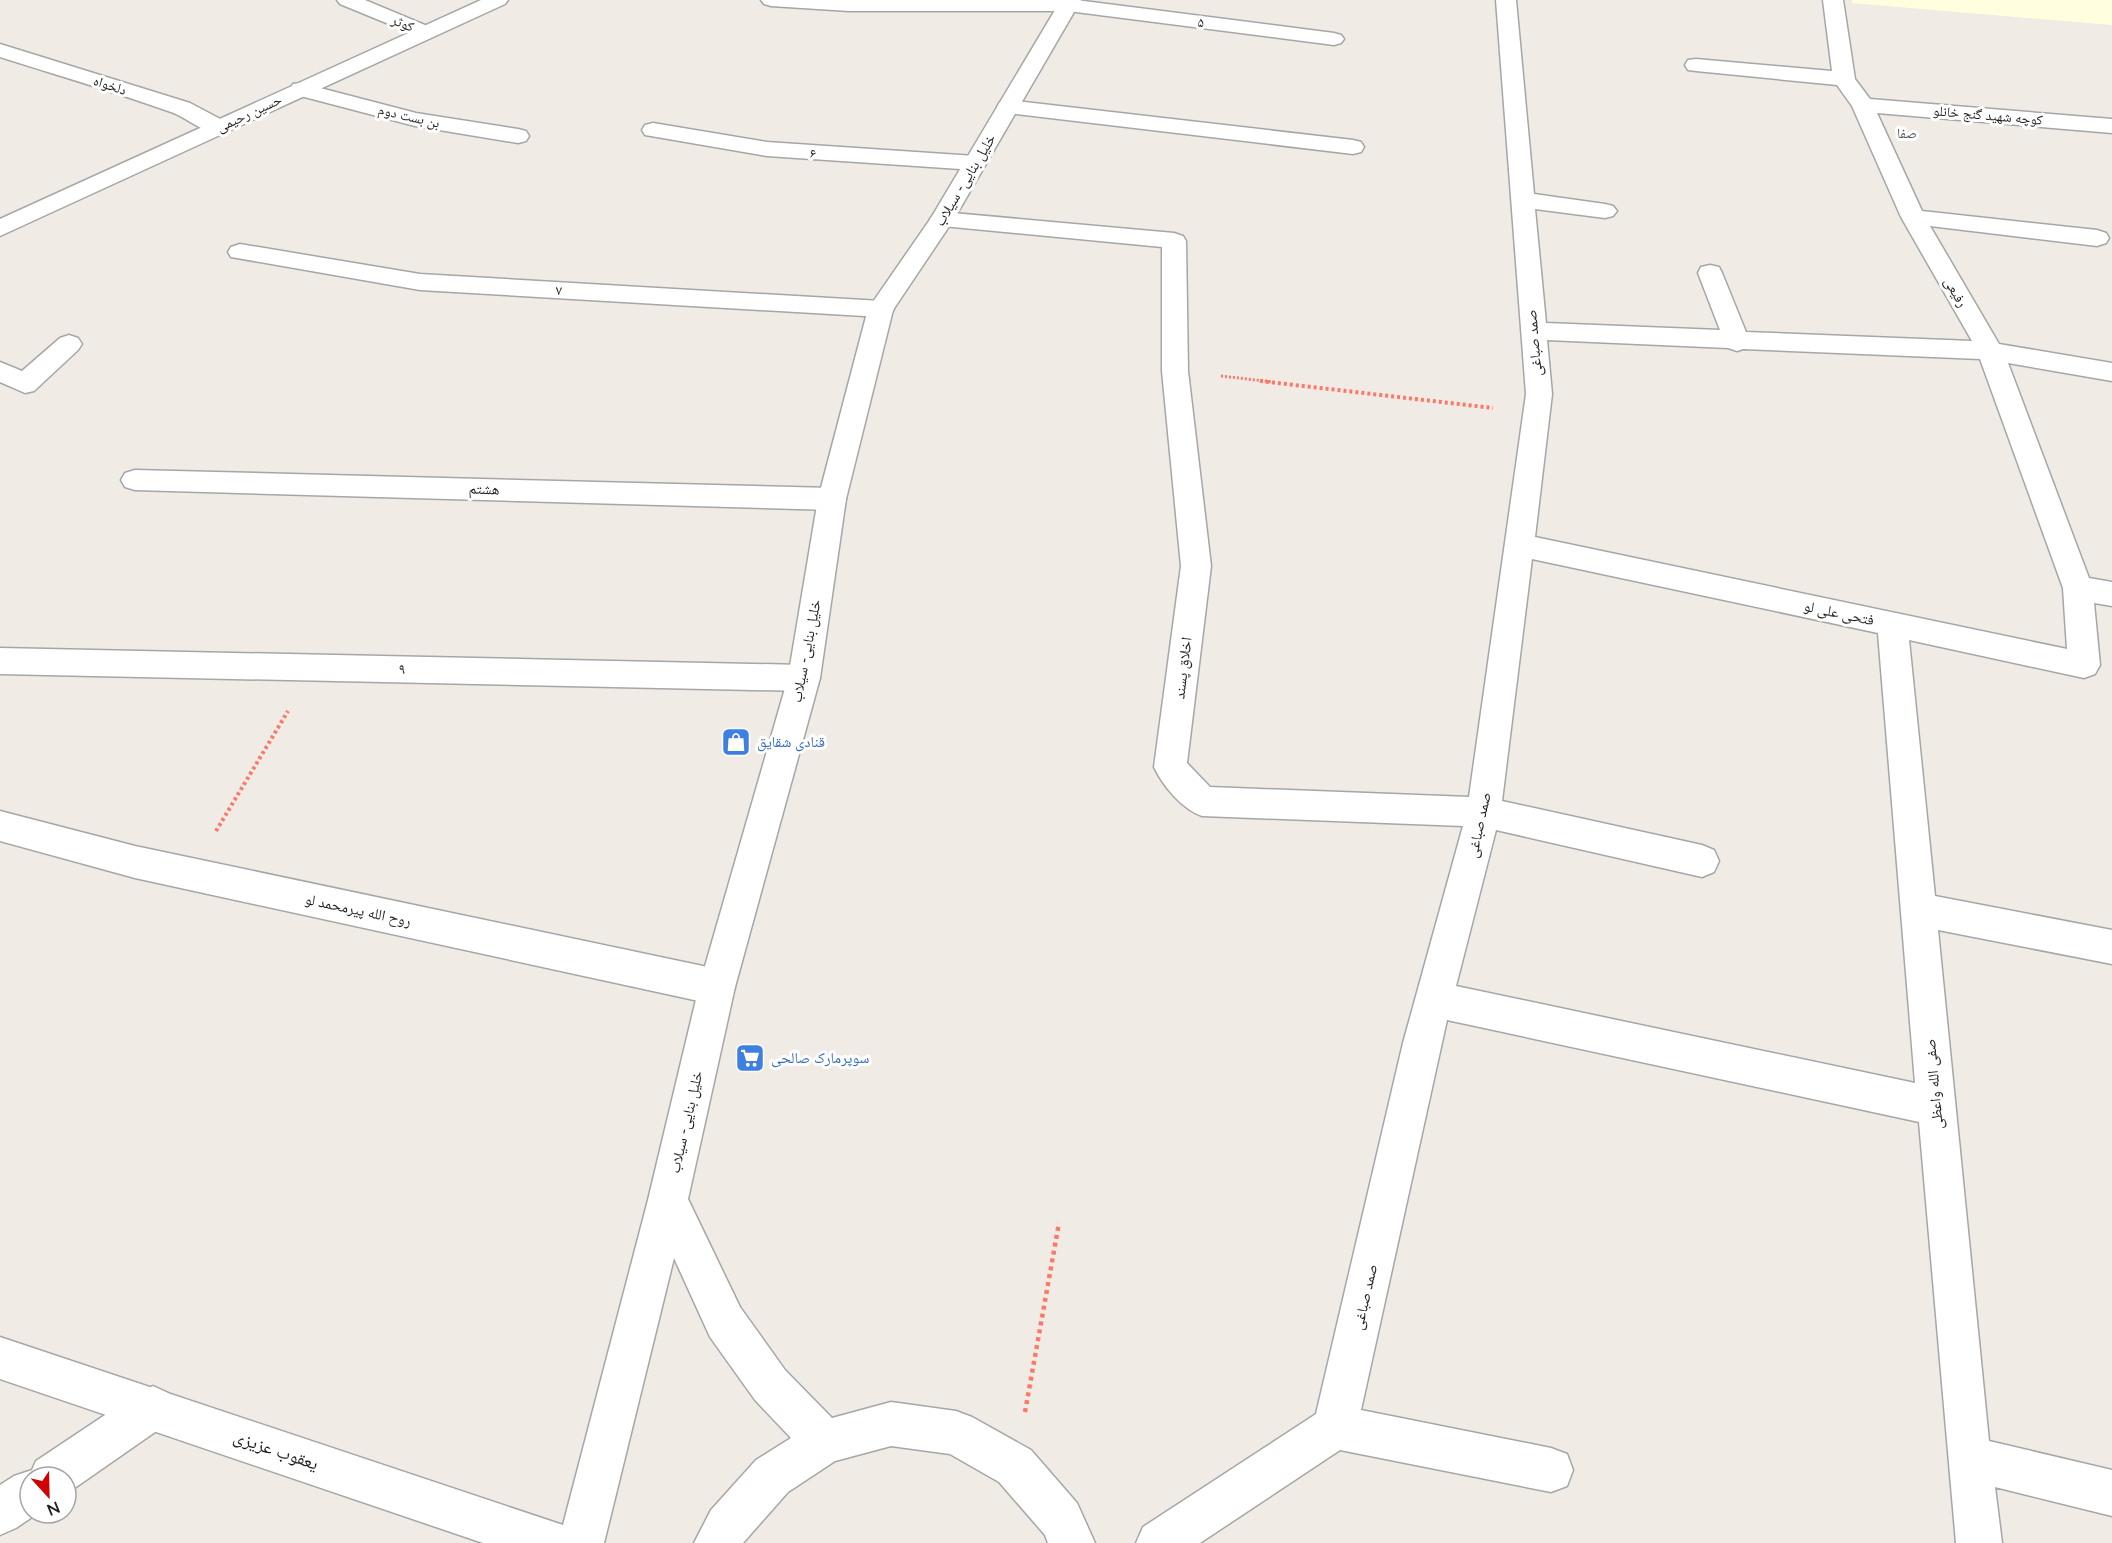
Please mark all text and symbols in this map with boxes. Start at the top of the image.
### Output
street label: کوثر [388,10,417,36]
street label: ۵ [1197,13,1205,30]
street label: دلخواه [91,71,129,99]
street label: حسین رحیمی [214,90,284,136]
street label: بن بست دوم [376,100,442,133]
street label: کوچه شهید گنج خانلو [1932,101,2044,130]
district label: صفا [1897,124,1917,141]
street label: خلیل بنایی- سیلاب [930,130,1001,230]
street label: ۶ [809,144,817,161]
street label: رفیعی [1940,274,1972,310]
street label: ۷ [555,281,563,298]
street label: صمد صباغی [1521,309,1547,377]
street label: هشتم [468,478,500,500]
street label: فتحی علی لو [1802,596,1876,630]
street label: خلیل بنایی- سیلاب [786,597,826,704]
street label: اخلاق پسند [1169,636,1197,700]
street label: ۹ [398,659,406,677]
shop icon: قنادی شقایق [720,726,752,758]
place label: قنادی شقایق [757,732,825,752]
street label: صمد صباغی [1462,790,1496,860]
street label: روح الله پیرمحمد لو [303,889,413,931]
street label: صفی الله واعظی [1920,1038,1948,1130]
supermarket icon: سوپرمارک صالحی [734,1042,766,1074]
place label: سوپرمارک صالحی [771,1048,869,1068]
street label: خلیل بنایی- سیلاب [665,1068,708,1175]
street label: صمد صباغی [1348,1262,1382,1332]
street label: یعقوب عزیزی [231,1424,322,1475]
north arrow [18,1465,78,1525]
text: N [45,1498,63,1520]

